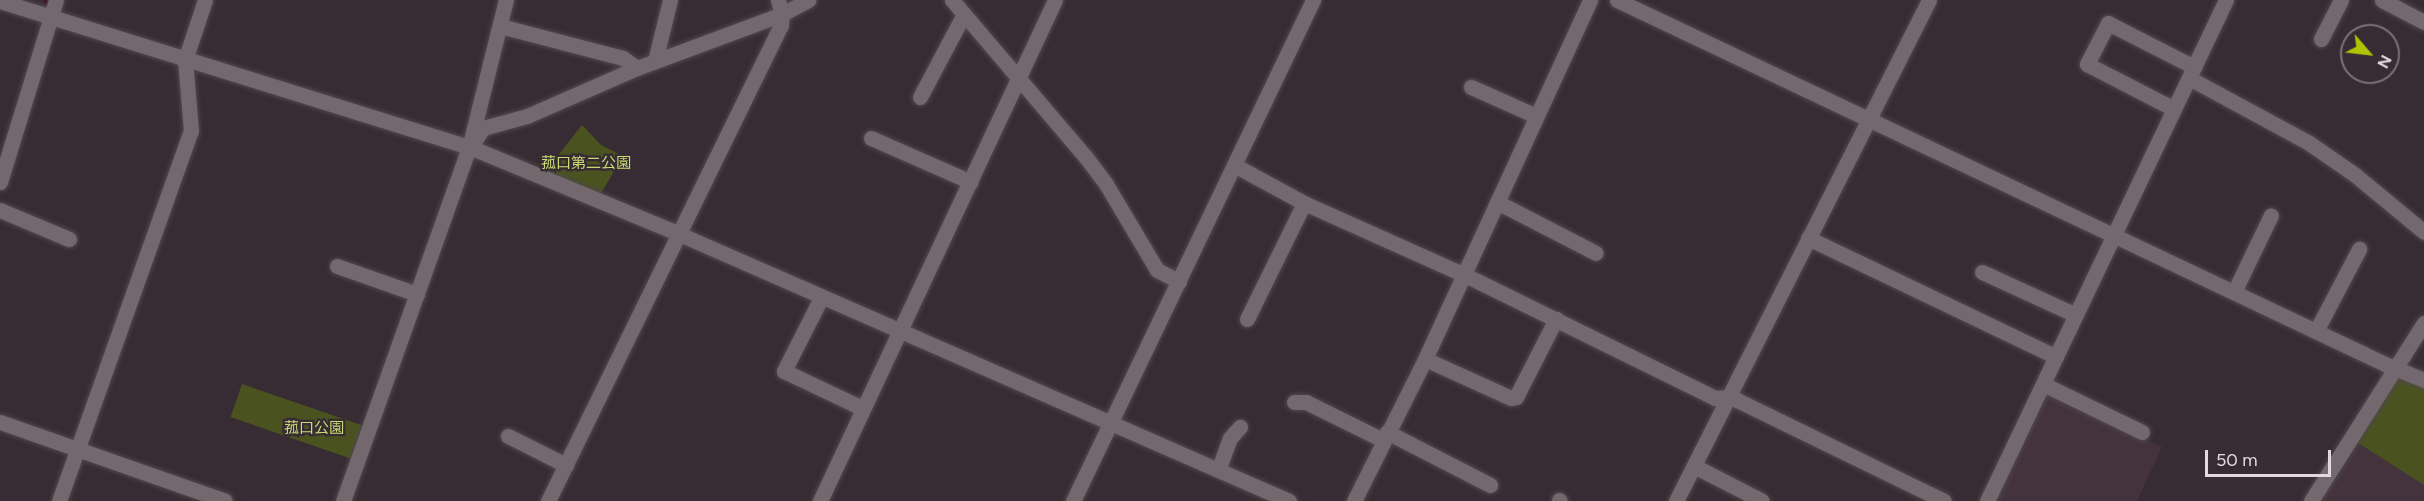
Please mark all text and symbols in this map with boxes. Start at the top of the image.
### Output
north arrow [2340,24,2400,84]
text: N [2373,52,2396,72]
park label: 菰口第二公園 [541,155,631,173]
park label: 菰口公園 [284,420,344,438]
scale bar [2208,438,2334,476]
text: 50 m [2216,449,2258,471]

